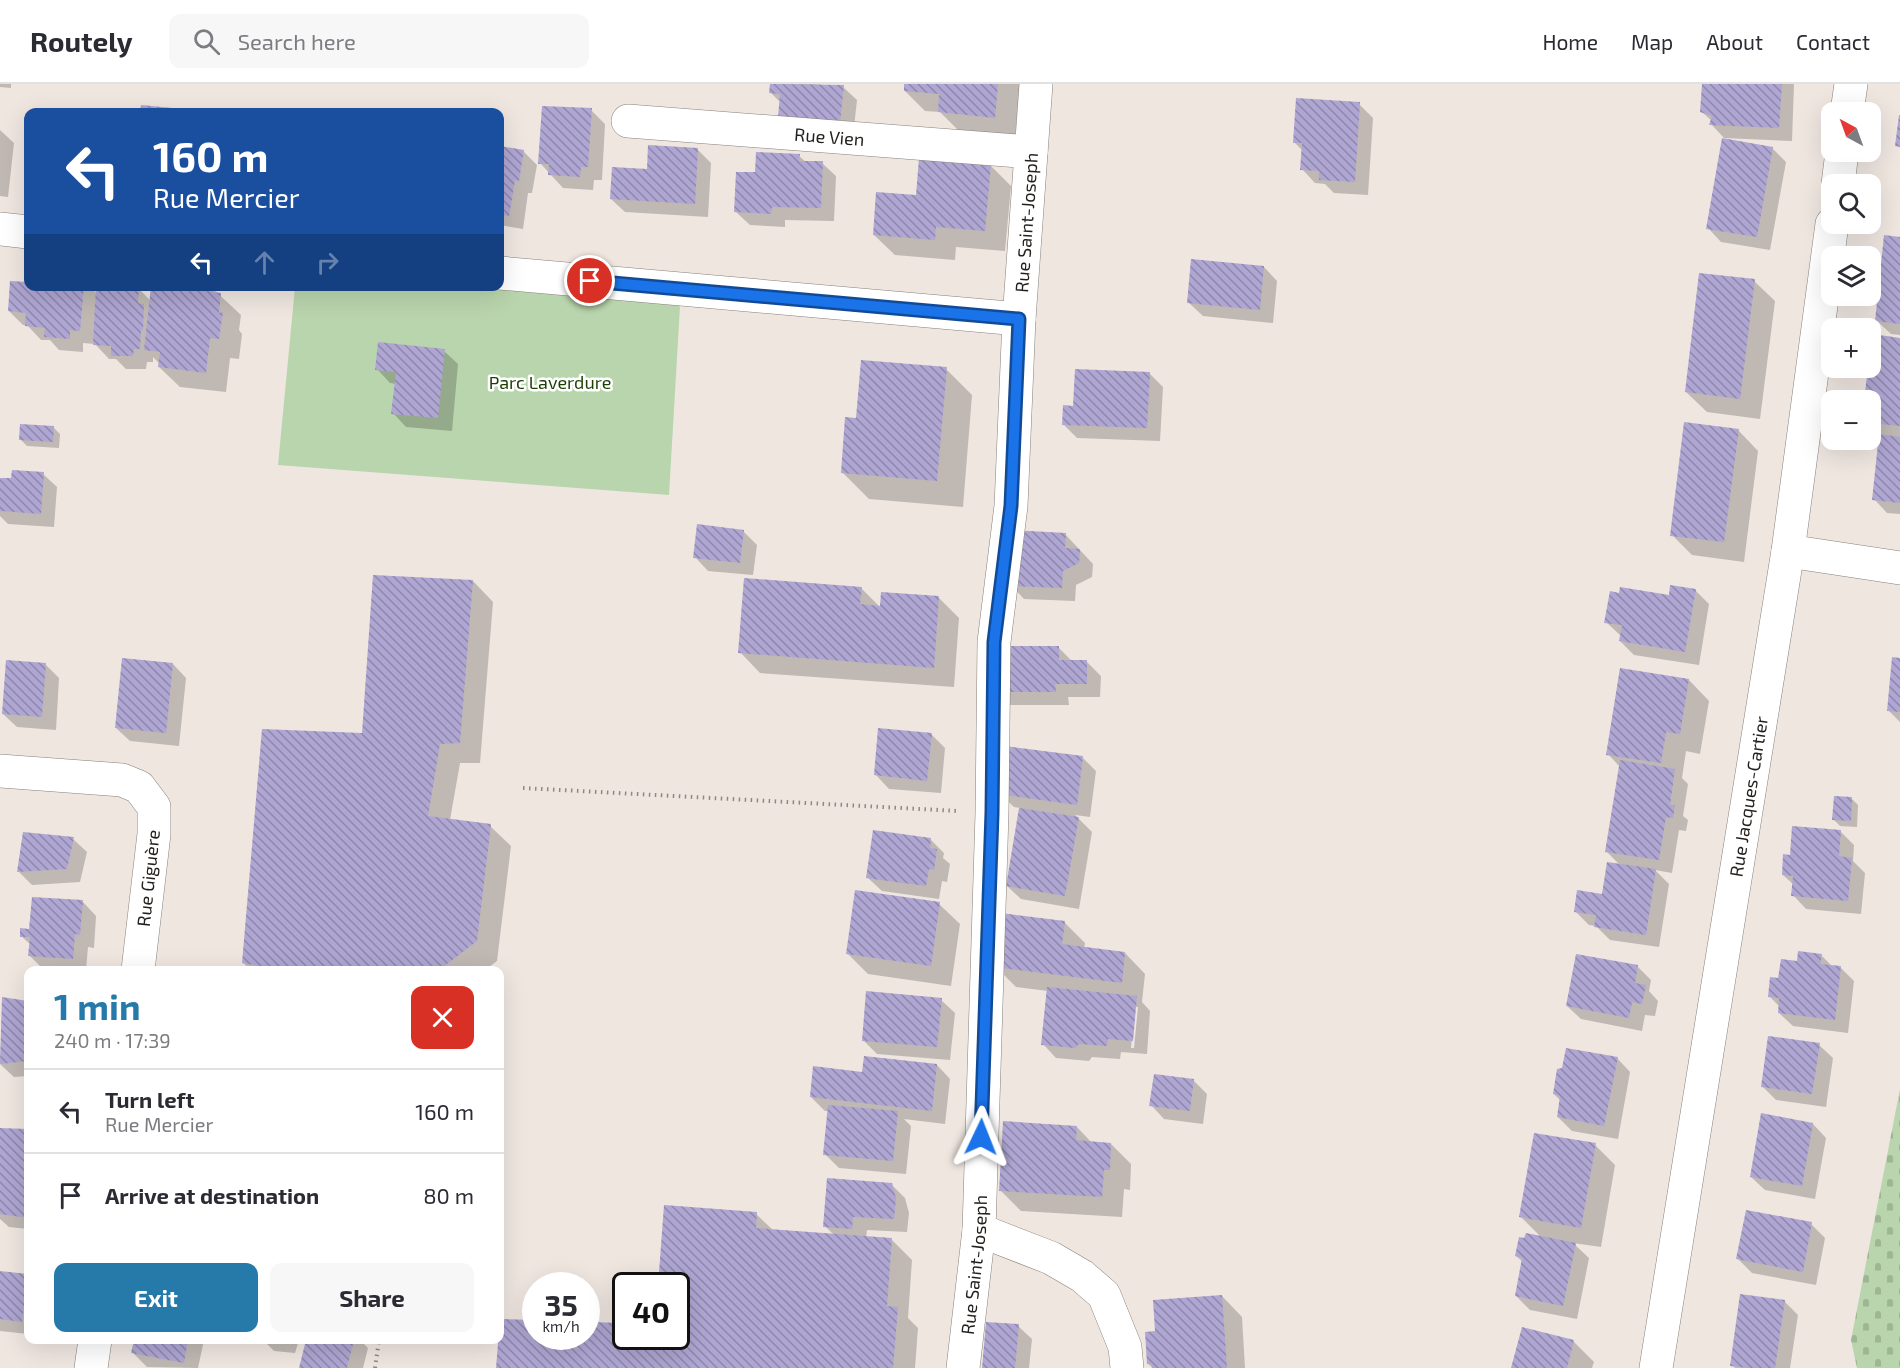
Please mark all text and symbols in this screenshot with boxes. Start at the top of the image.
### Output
search box [169,14,589,68]
text: Routely [30,24,133,58]
icon: search [190,25,223,58]
text: Search here [238,28,356,54]
text: Home [1542,29,1598,54]
text: Map [1631,29,1673,54]
text: About [1706,29,1763,54]
text: Contact [1796,29,1870,54]
north arrow [1821,102,1881,162]
map controls [1821,102,1881,450]
street label: Rue Vien [794,123,865,150]
text: 160 m [153,130,269,180]
icon: left [54,132,132,210]
street label: Rue Saint-Joseph [1010,152,1042,293]
button: search [1821,174,1881,234]
text: Rue Mercier [153,181,299,213]
icon: left [185,246,218,279]
icon: ahead [248,246,281,279]
icon: right [311,246,344,279]
button: layers [1821,246,1881,306]
pin [564,255,615,306]
icon: arrive [573,264,606,297]
button: + [1821,318,1881,378]
park label: Parc Laverdure [489,371,611,393]
button: − [1821,390,1881,450]
street label: Rue Jacques-Cartier [1725,714,1772,878]
street label: Rue Giguère [132,828,164,928]
text: 1 min [54,984,141,1027]
button: close [411,986,474,1049]
text: 240 m · 17:39 [54,1028,171,1052]
text: Turn left [105,1086,194,1112]
icon: left [54,1095,87,1128]
text: 160 m [415,1098,474,1124]
position arrow [949,1105,1013,1169]
text: Rue Mercier [105,1112,214,1136]
icon: arrive [54,1179,87,1212]
text: Arrive at destination [105,1182,319,1208]
text: 80 m [423,1182,474,1208]
street label: Rue Saint-Joseph [956,1194,991,1336]
button: Exit [54,1263,258,1332]
button: Share [270,1263,474,1332]
speed limit sign: 40 [612,1272,690,1350]
text: 35 [544,1286,578,1322]
text: km/h [542,1317,580,1335]

